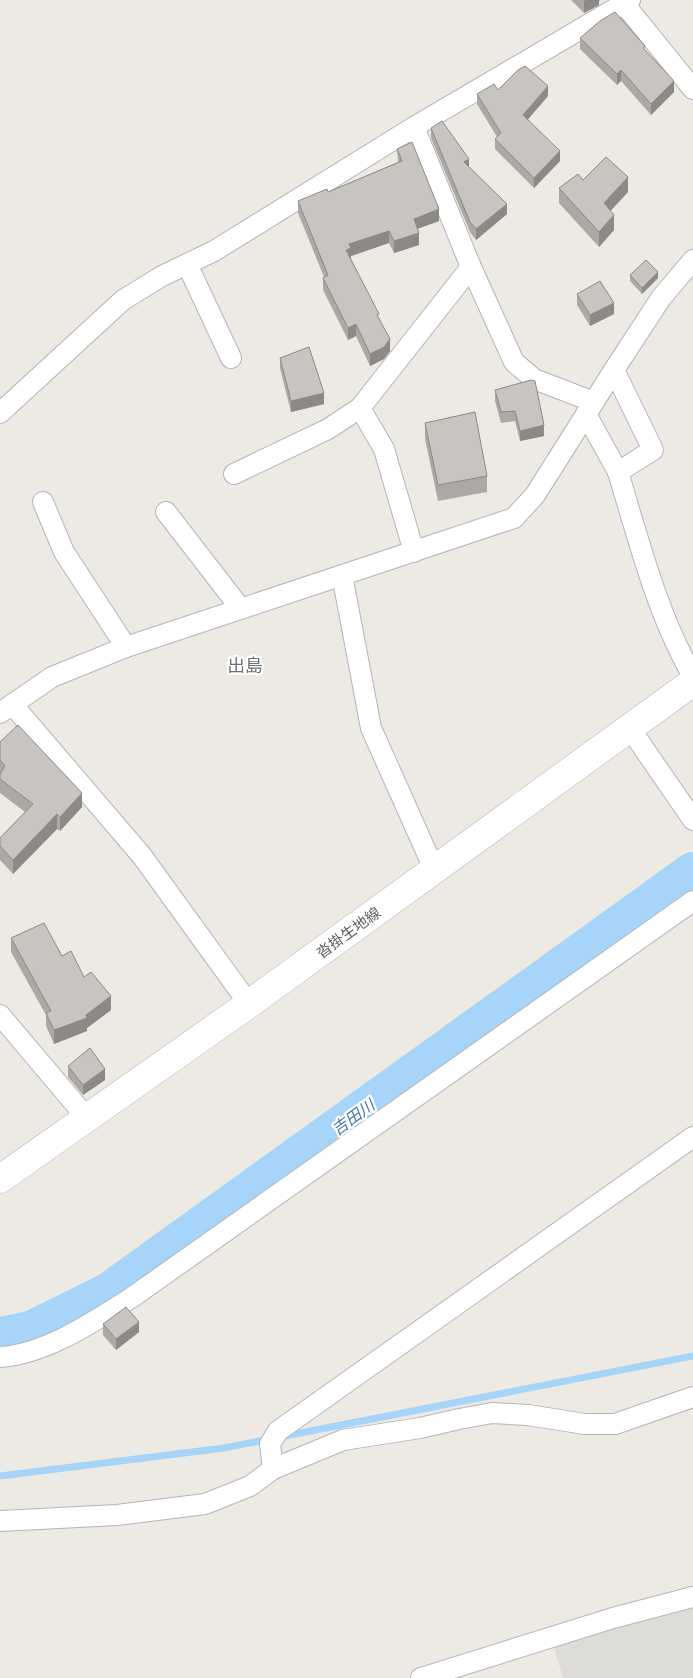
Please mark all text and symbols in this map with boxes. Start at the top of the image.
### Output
district label: 出島 [227,654,263,676]
street label: 沓掛生地線 [312,903,384,961]
water label: 吉田川 [328,1094,380,1139]

